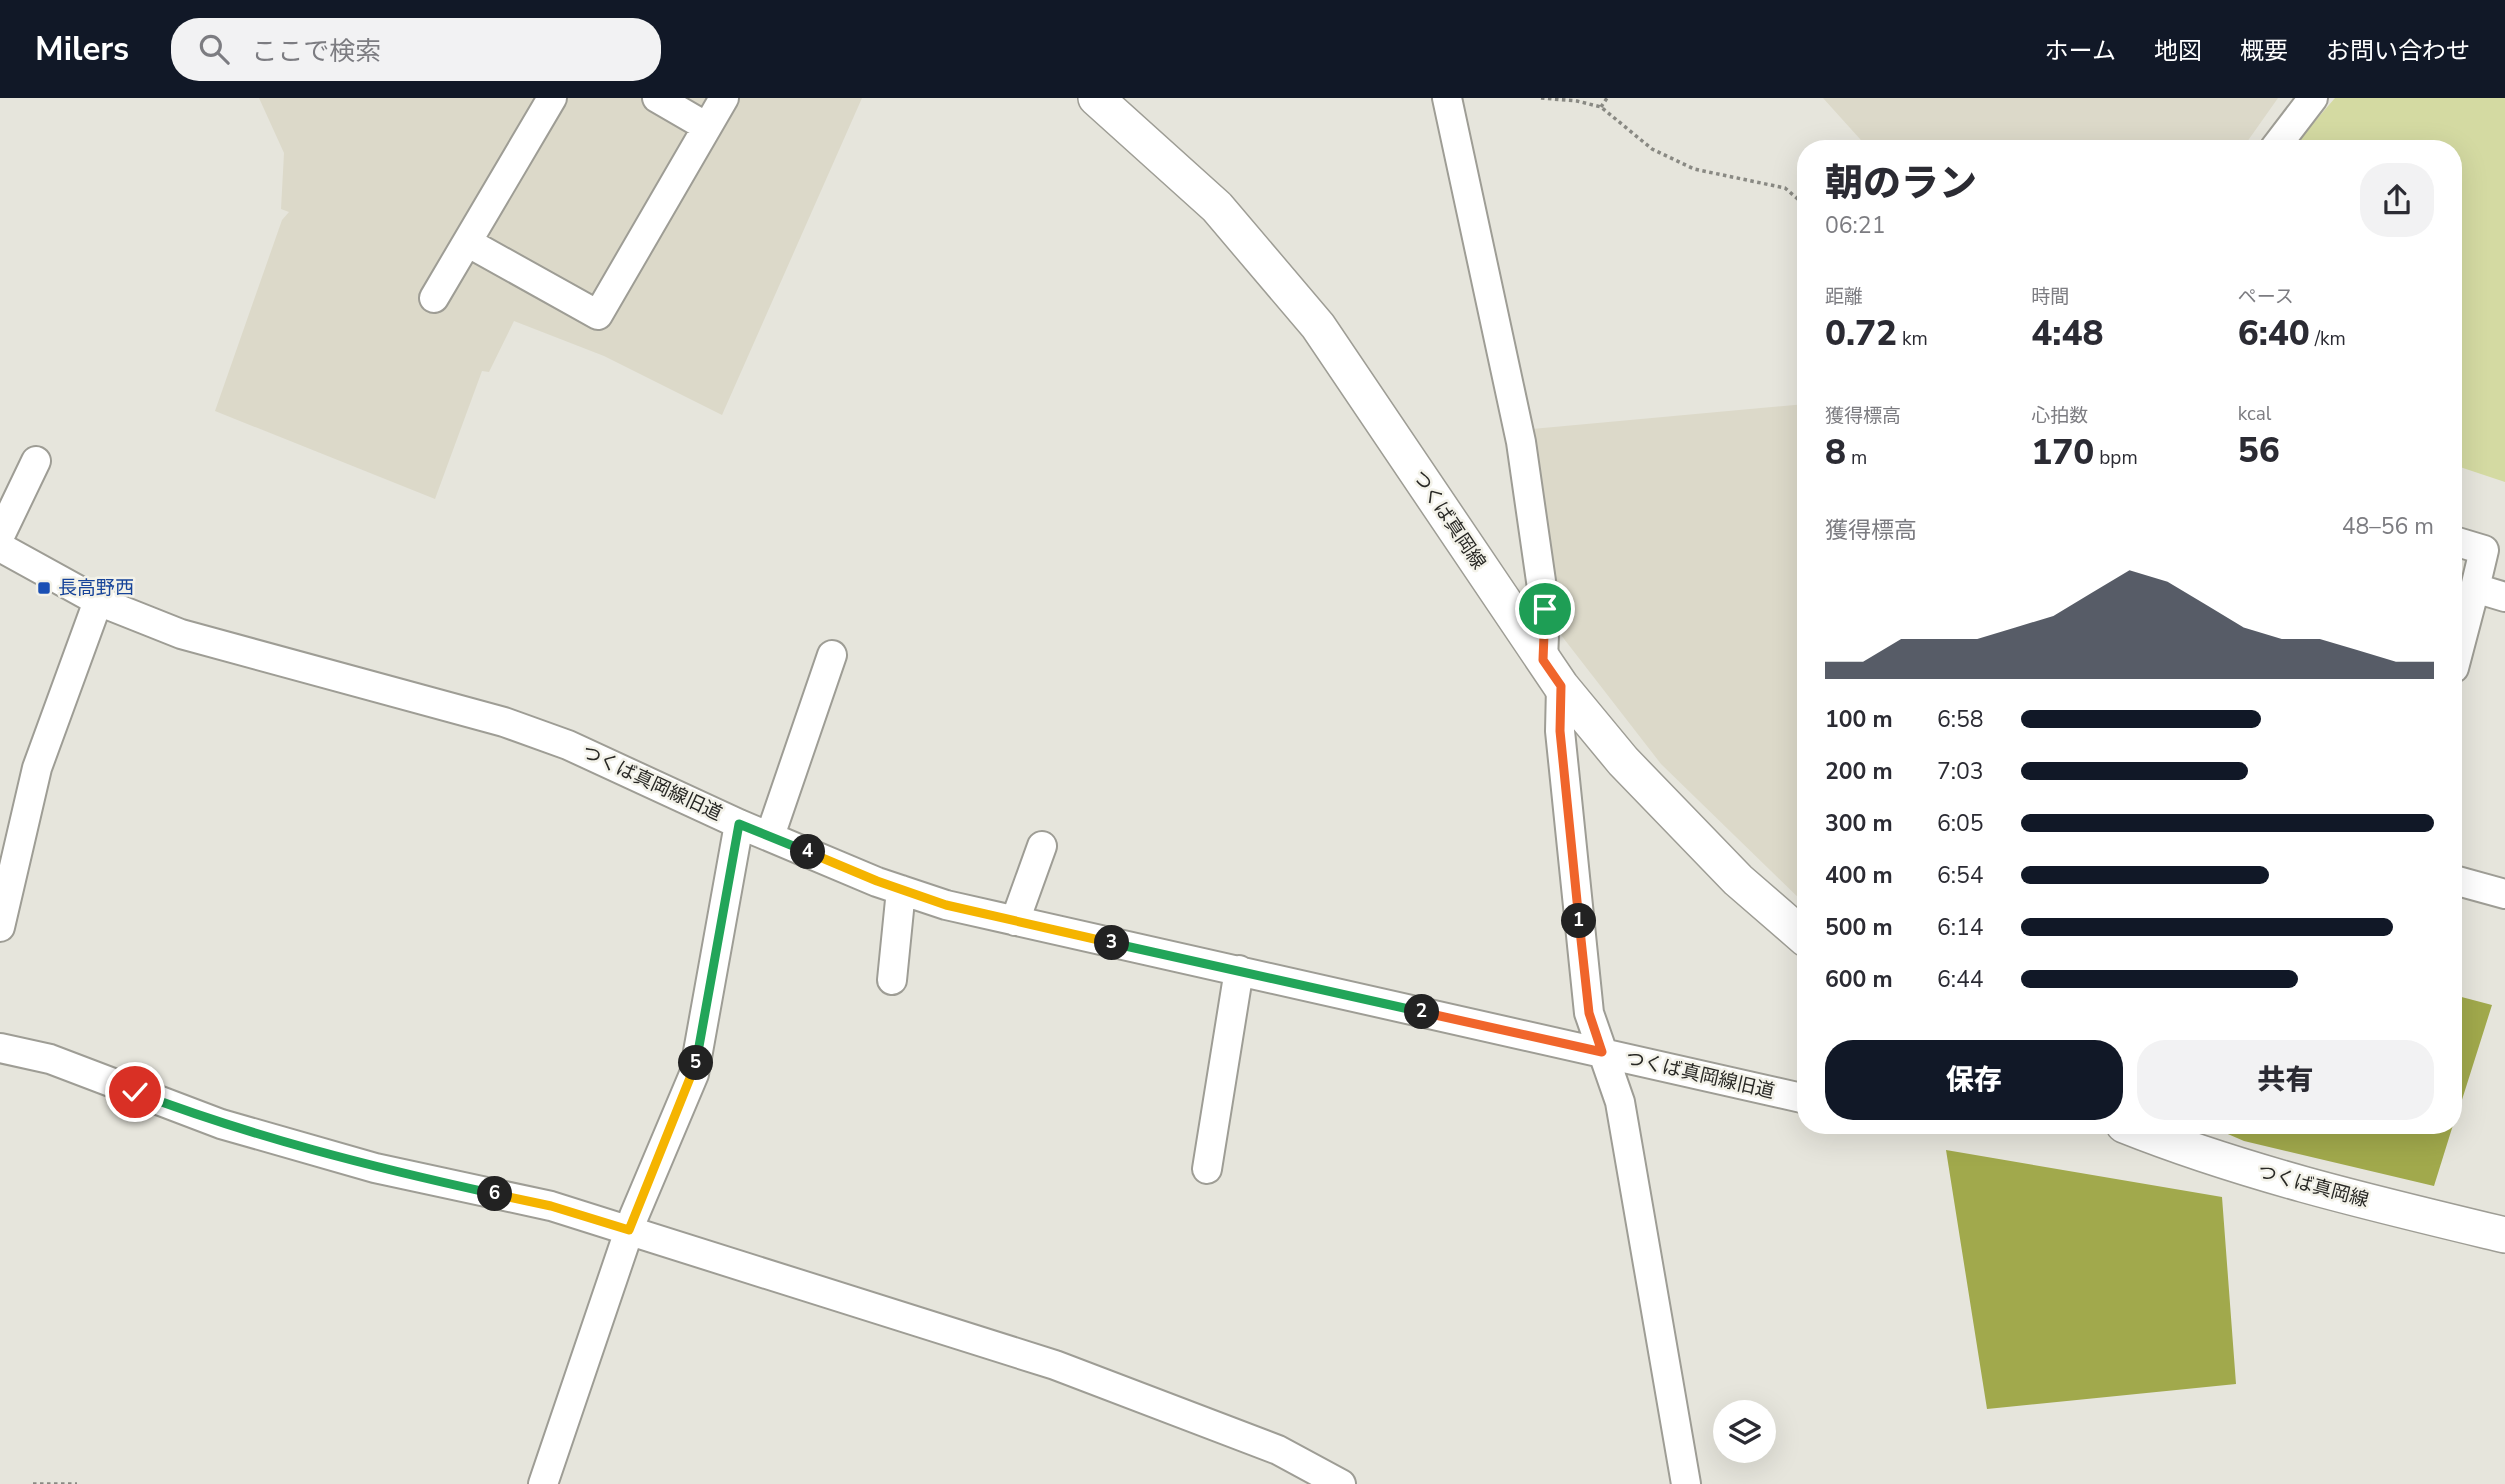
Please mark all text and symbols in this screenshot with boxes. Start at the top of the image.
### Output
search box [171,18,661,81]
text: Milers [35,27,129,72]
icon: search [195,30,233,68]
text: ここで検索 [251,34,381,69]
text: ホーム [2045,35,2116,67]
text: 地図 [2154,35,2202,67]
text: 概要 [2240,35,2288,67]
text: お問い合わせ [2326,35,2470,67]
text: 朝のラン [1825,158,1977,209]
button: share [2360,163,2434,237]
text: 06:21 [1825,210,1885,241]
text: 距離 [1825,284,1863,310]
text: 時間 [2031,284,2069,310]
text: ペース [2238,284,2294,310]
text: 0.72 [1825,310,1897,357]
text: 4:48 [2031,310,2103,357]
text: 6:40 [2238,310,2310,357]
text: km [1897,326,1928,352]
text: /km [2310,326,2346,352]
text: kcal [2238,401,2271,427]
text: 獲得標高 [1825,403,1901,429]
text: 心拍数 [2031,403,2088,429]
text: 56 [2238,427,2280,474]
text: 8 [1825,429,1846,476]
text: 170 [2031,429,2094,476]
text: m [1846,445,1867,471]
text: bpm [2094,445,2138,471]
street label: つくば真岡線 [1406,465,1492,575]
text: 48–56 m [2342,511,2434,542]
text: 獲得標高 [1825,515,1917,546]
place label: 長高野西 [58,575,134,601]
pin [1515,579,1575,639]
marker: 長高野西 [36,580,52,596]
icon: arrive [1526,590,1564,628]
text: 100 m [1825,704,1893,735]
text: 6:58 [1937,704,1984,735]
street label: つくば真岡線旧道 [578,739,726,827]
text: 200 m [1825,756,1893,787]
text: 7:03 [1937,756,1984,787]
text: 300 m [1825,808,1893,839]
text: 6:05 [1937,808,1984,839]
pin: 4 [790,834,826,870]
text: 4 [802,838,813,864]
text: 400 m [1825,860,1893,891]
text: 6:54 [1937,860,1984,891]
pin: 1 [1562,904,1596,938]
text: 1 [1573,907,1584,933]
text: 500 m [1825,912,1893,943]
text: 6:14 [1937,912,1984,943]
pin: 3 [1094,926,1130,960]
text: 3 [1106,929,1117,955]
text: 600 m [1825,964,1893,995]
text: 6:44 [1937,964,1984,995]
pin: 2 [1404,995,1440,1030]
text: 2 [1416,998,1427,1024]
button: 保存 [1825,1040,2123,1120]
button: 共有 [2137,1040,2434,1120]
street label: つくば真岡線旧道 [1623,1045,1777,1105]
pin: 5 [678,1046,714,1080]
text: 5 [690,1049,701,1075]
pin [105,1062,165,1122]
icon: check [116,1073,154,1111]
street label: つくば真岡線 [2255,1159,2371,1213]
pin: 6 [477,1176,512,1212]
text: 6 [489,1180,500,1206]
map controls [1713,1400,1776,1463]
button: layers [1713,1400,1776,1463]

